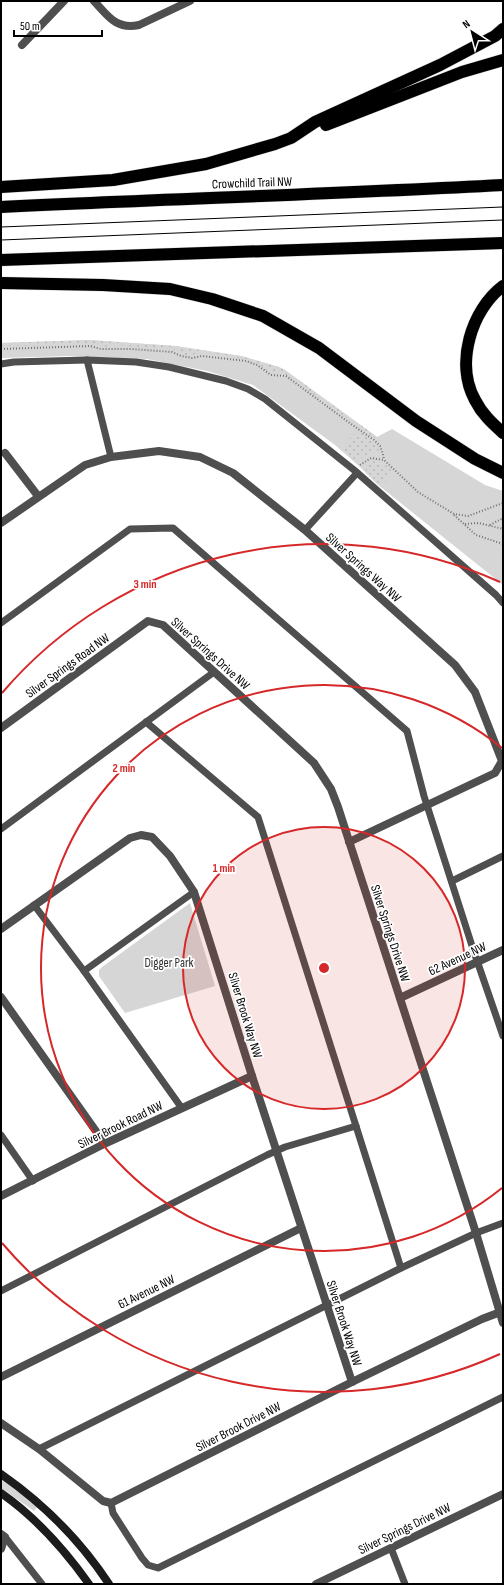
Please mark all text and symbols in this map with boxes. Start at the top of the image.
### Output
scale bar [14,12,102,38]
north arrow [452,12,492,52]
text: N [460,17,473,31]
text: 50 m [20,19,40,34]
street label: Crowchild Trail NW [212,174,293,192]
street label: Silver Springs Way NW [322,530,405,606]
text: 3 min [134,577,156,592]
street label: Silver Springs Drive NW [168,614,254,694]
street label: Silver Springs Road NW [23,630,113,702]
text: 2 min [113,761,135,776]
text: 1 min [213,861,235,876]
street label: Silver Springs Drive NW [367,883,413,984]
street label: 62 Avenue NW [426,938,489,979]
park label: Digger Park [144,955,194,971]
centre of rings [317,961,331,975]
street label: Silver Brook Way NW [224,971,266,1061]
street label: Silver Brook Road NW [75,1097,166,1152]
street label: 61 Avenue NW [115,1271,178,1313]
street label: Silver Brook Way NW [323,1279,366,1368]
street label: Silver Brook Drive NW [193,1398,284,1455]
street label: Silver Springs Drive NW [356,1499,454,1558]

